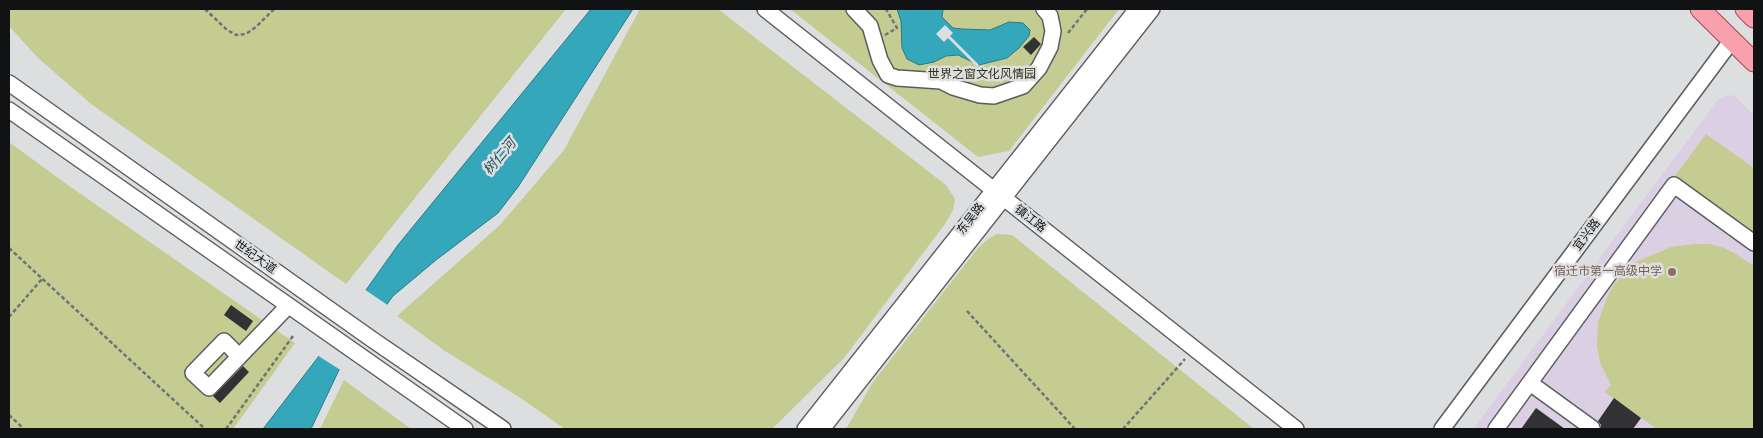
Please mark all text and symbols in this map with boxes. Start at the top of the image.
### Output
park label: 世界之窗文化风情园 [928,68,1036,82]
water label: 树仁河 [480,136,520,178]
street label: 东吴路 [954,200,988,238]
street label: 镇江路 [1011,202,1049,236]
street label: 宜兴路 [1570,216,1604,254]
street label: 世纪大道 [231,237,279,277]
place label: 宿迁市第一高级中学 [1554,265,1662,279]
marker: 宿迁市第一高级中学 [1666,266,1678,278]

